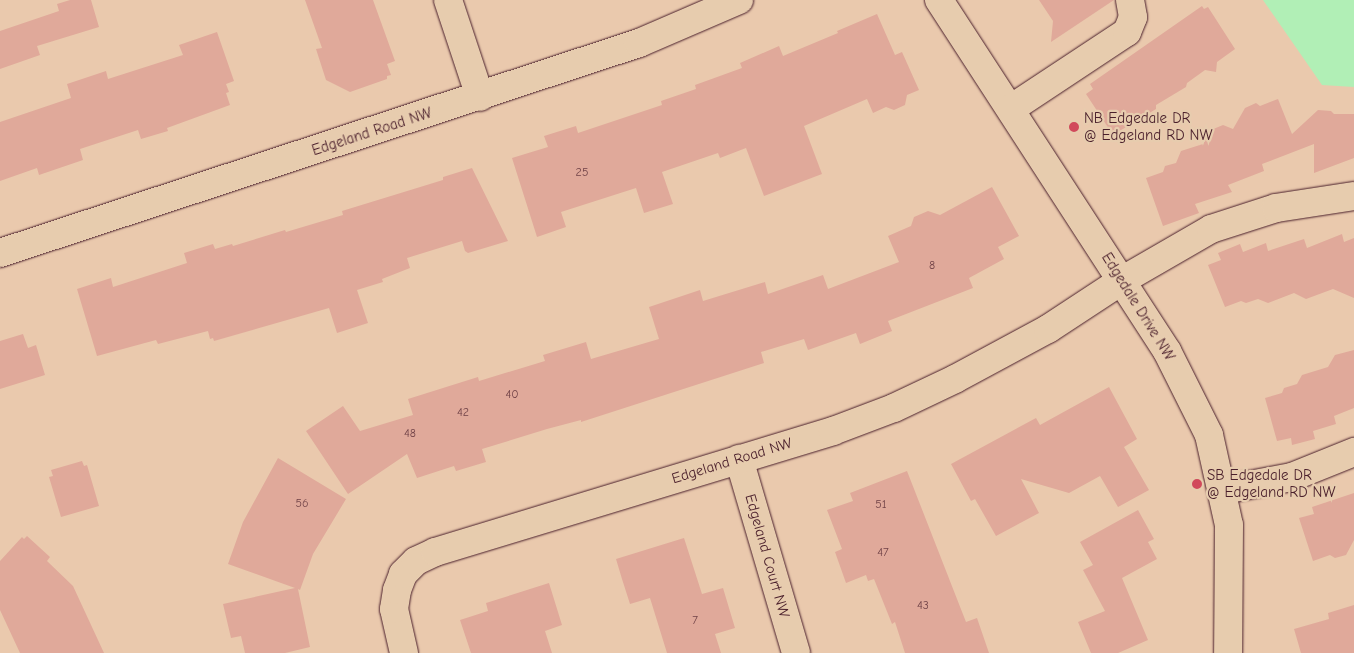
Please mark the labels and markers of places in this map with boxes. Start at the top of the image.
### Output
place label: NB Edgedale DR @ Edgeland RD NW [1084,109,1212,144]
marker: NB Edgedale DR @ Edgeland RD NW [1068,121,1080,133]
place label: SB Edgedale DR @ Edgeland RD NW [1207,466,1335,501]
marker: SB Edgedale DR @ Edgeland RD NW [1191,478,1203,490]

